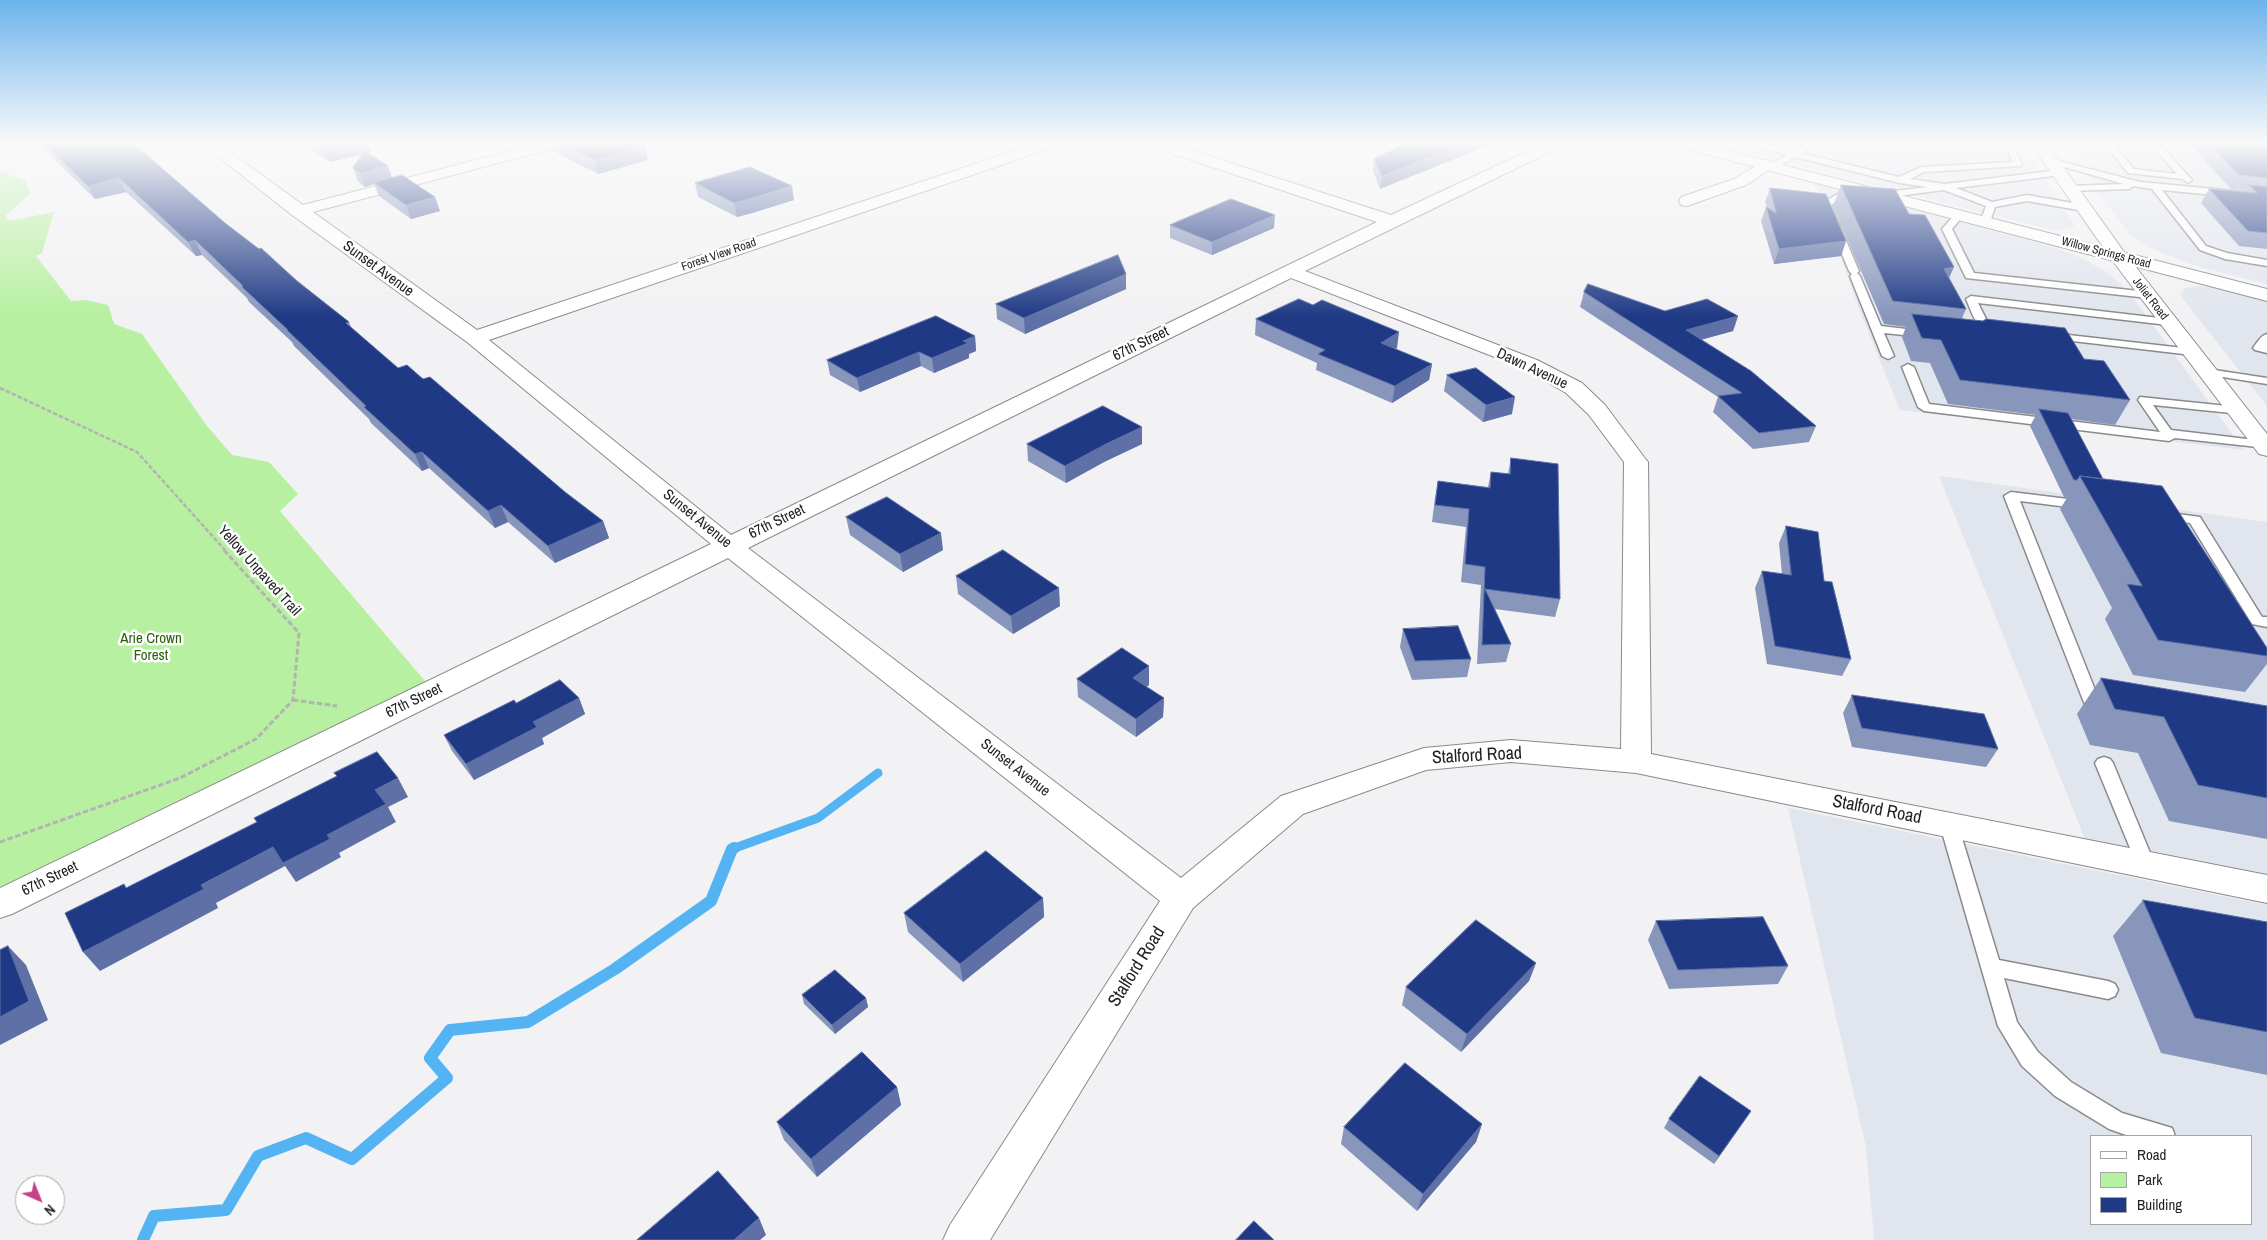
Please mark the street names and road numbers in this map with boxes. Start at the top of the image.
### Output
street label: Willow Springs Road [2060,234,2152,272]
street label: Forest View Road [680,235,758,275]
street label: Sunset Avenue [339,237,417,301]
street label: Joliet Road [2129,275,2171,323]
street label: 67th Street [1110,323,1172,365]
street label: Dawn Avenue [1494,345,1570,393]
street label: Sunset Avenue [659,486,735,552]
street label: 67th Street [746,501,808,543]
street label: Yellow Unpaved Trail [214,522,304,620]
street label: 67th Street [383,680,445,722]
street label: Sunset Avenue [977,735,1053,801]
street label: Stalford Road [1431,743,1523,769]
street label: Stalford Road [1831,791,1923,829]
street label: 67th Street [19,858,81,900]
street label: Stalford Road [1104,923,1170,1011]

